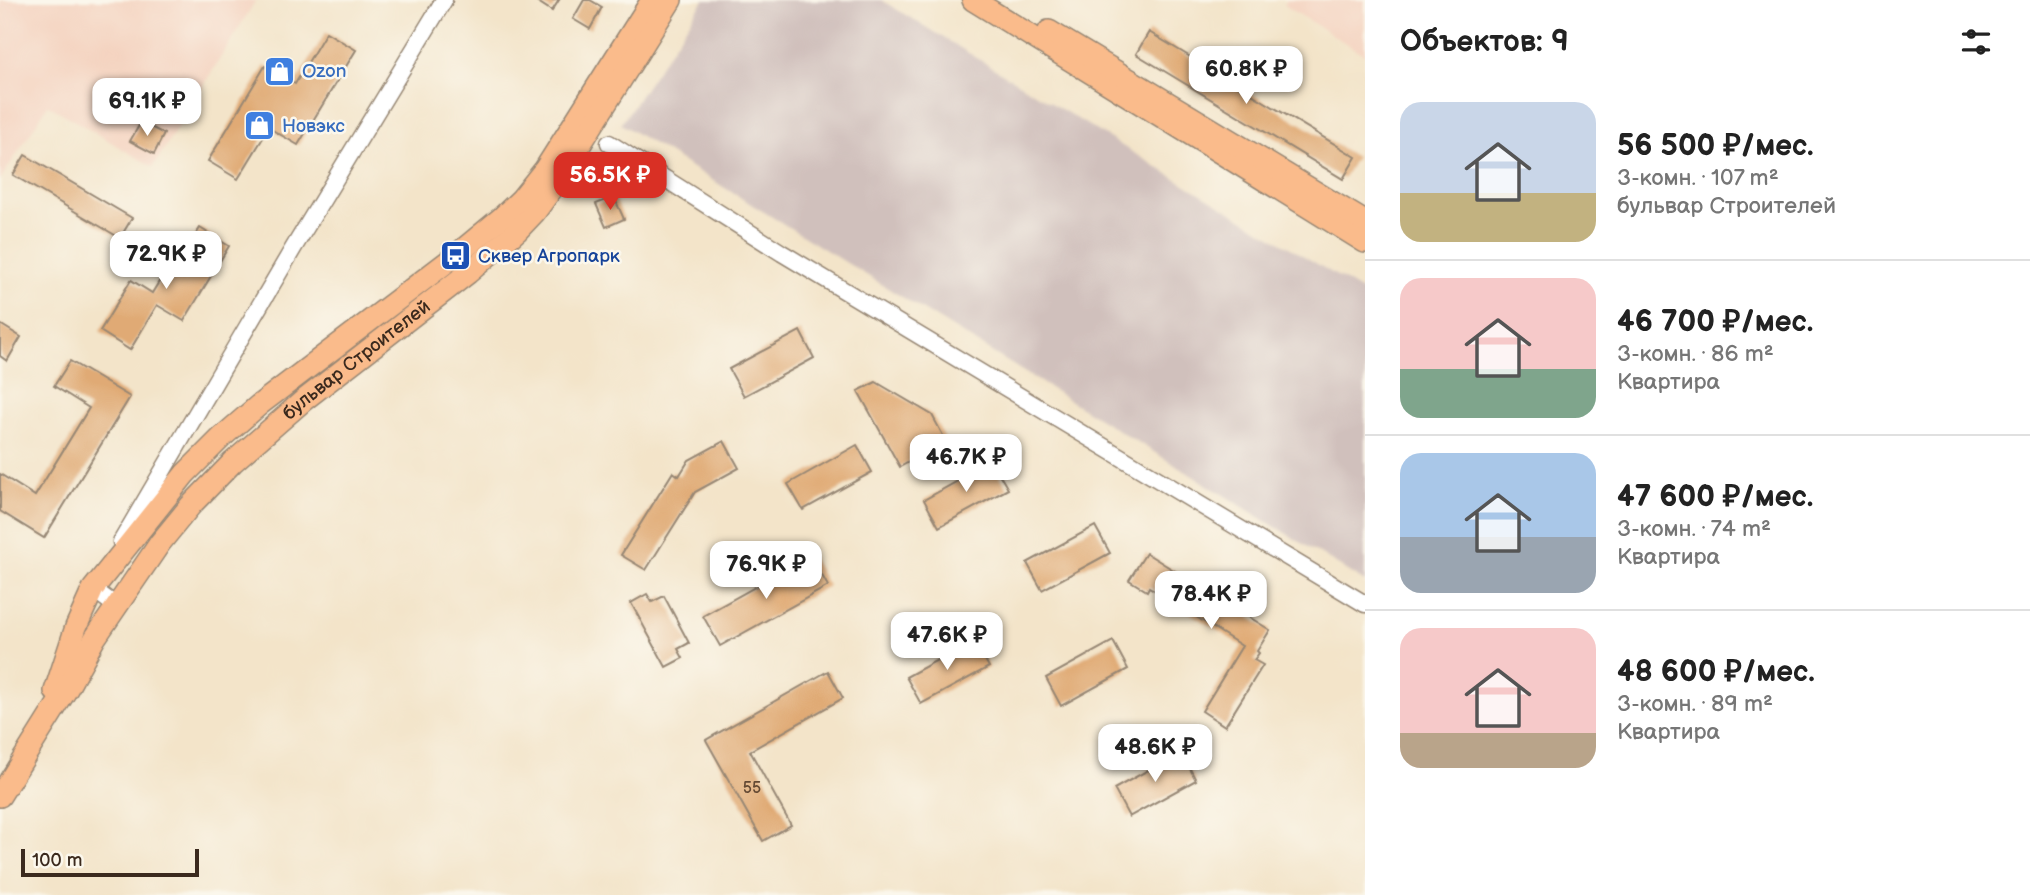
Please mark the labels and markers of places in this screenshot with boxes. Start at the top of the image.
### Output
pin: 60.8K ₽ [1181,46,1311,106]
shop icon: Ozon [262,54,296,88]
place label: Ozon [302,60,347,83]
pin: 69.1K ₽ [82,78,212,138]
shop icon: Новэкс [242,109,276,143]
place label: Новэкс [282,115,346,138]
pin: 56.5K ₽ [545,152,675,212]
pin: 72.9K ₽ [101,232,231,291]
bus stop icon: Сквер Агропарк [438,239,472,273]
place label: Сквер Агропарк [478,245,620,268]
pin: 46.7K ₽ [901,434,1031,494]
pin: 76.9K ₽ [701,542,831,601]
pin: 78.4K ₽ [1146,572,1276,631]
pin: 47.6K ₽ [882,612,1012,672]
pin: 48.6K ₽ [1090,724,1220,784]

